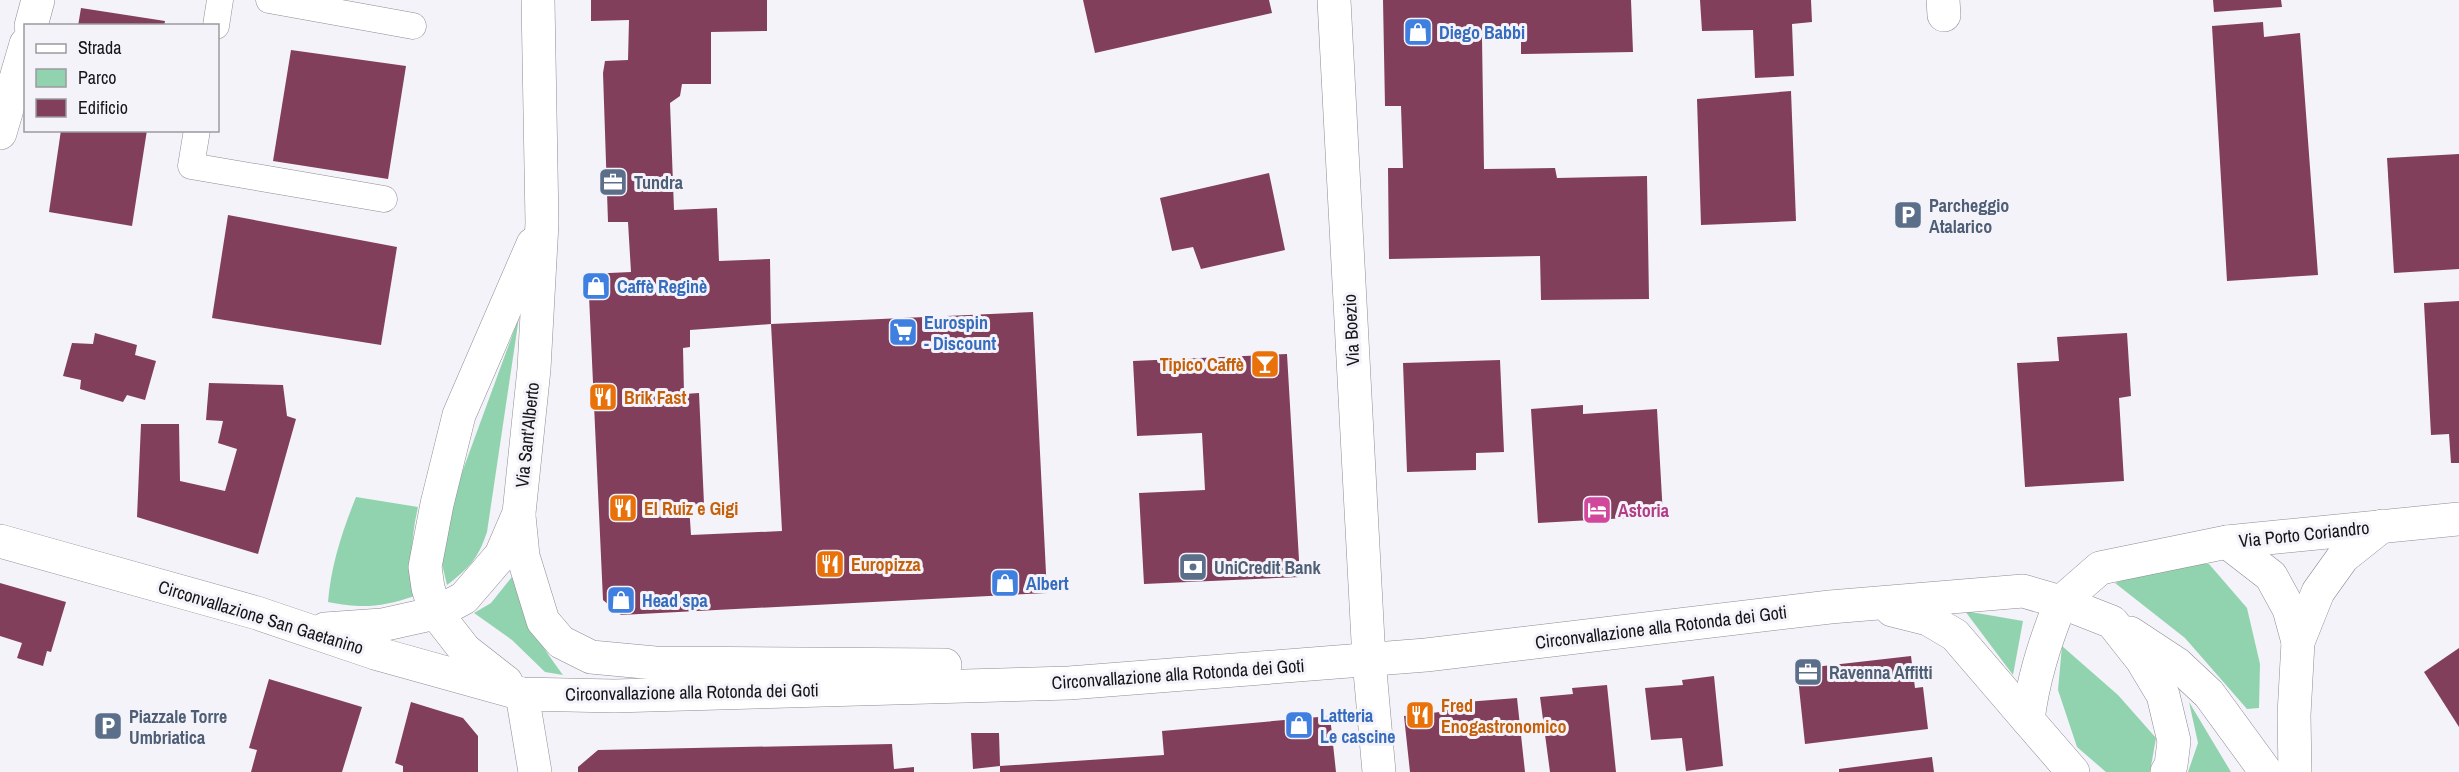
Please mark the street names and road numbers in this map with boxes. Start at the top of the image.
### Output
street label: Via Boezio [1337,293,1365,367]
street label: Via Sant'Alberto [509,381,545,489]
street label: Via Porto Coriandro [2238,515,2370,553]
street label: Circonvallazione San Gaetanino [155,574,367,660]
street label: Circonvallazione alla Rotonda dei Goti [1534,599,1788,655]
street label: Circonvallazione alla Rotonda dei Goti [1051,653,1305,695]
street label: Circonvallazione alla Rotonda dei Goti [565,677,819,707]

